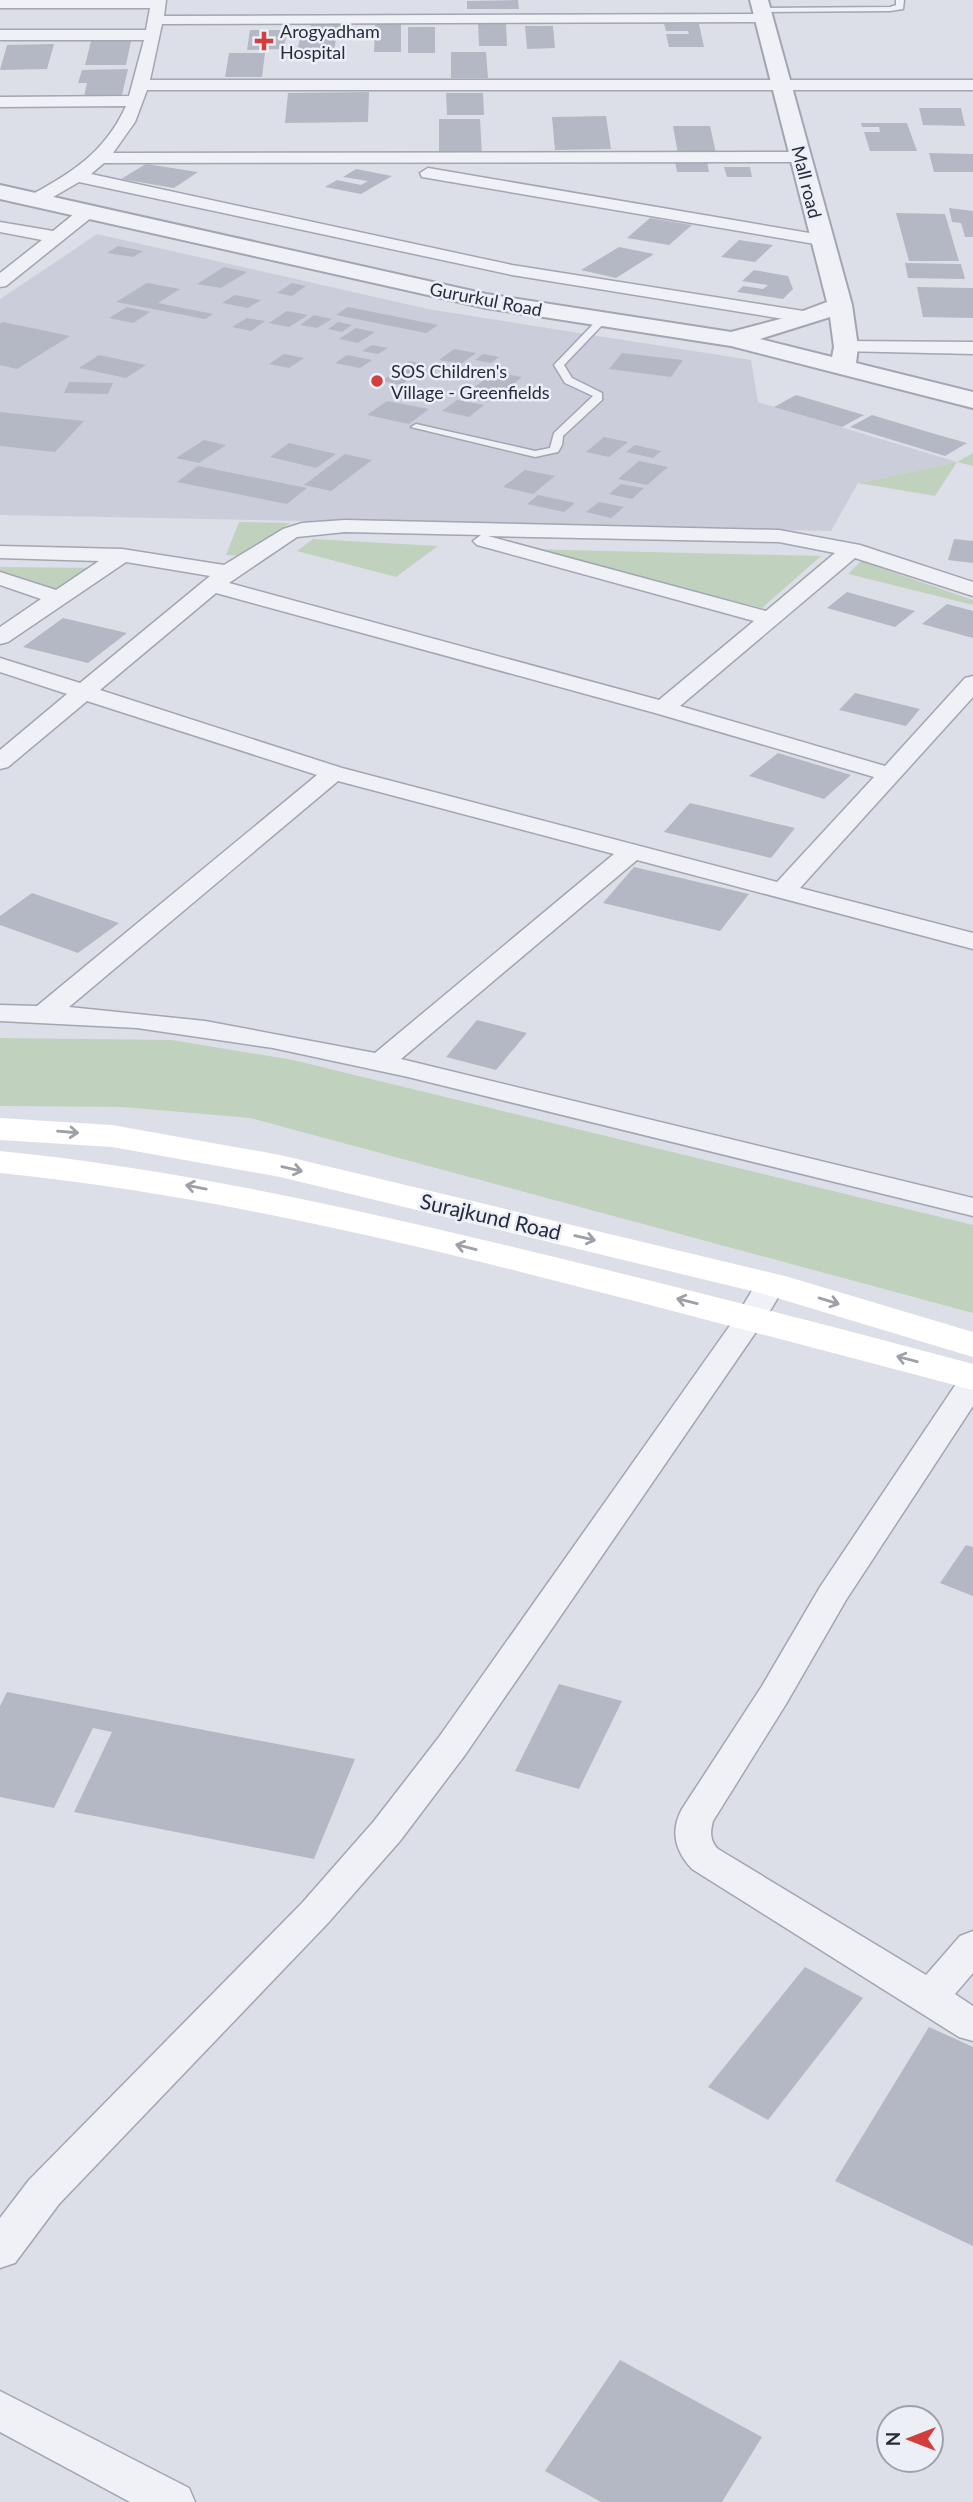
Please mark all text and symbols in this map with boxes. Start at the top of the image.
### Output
place label: Arogyadham Hospital [280,20,380,63]
marker: Arogyadham Hospital [254,31,274,51]
street label: Mall road [787,143,827,221]
street label: Gururkul Road [428,277,544,321]
place label: SOS Children's Village - Greenfields [391,360,550,403]
marker: SOS Children's Village - Greenfields [369,373,385,389]
one-way arrow [56,1126,79,1139]
one-way arrow [280,1163,303,1177]
one-way arrow [185,1180,208,1194]
street label: Surajkund Road [418,1188,564,1244]
one-way arrow [573,1232,596,1246]
one-way arrow [455,1240,478,1254]
one-way arrow [676,1293,699,1307]
one-way arrow [818,1296,840,1309]
one-way arrow [896,1352,919,1365]
north arrow [875,2404,945,2474]
text: N [881,2432,904,2446]

